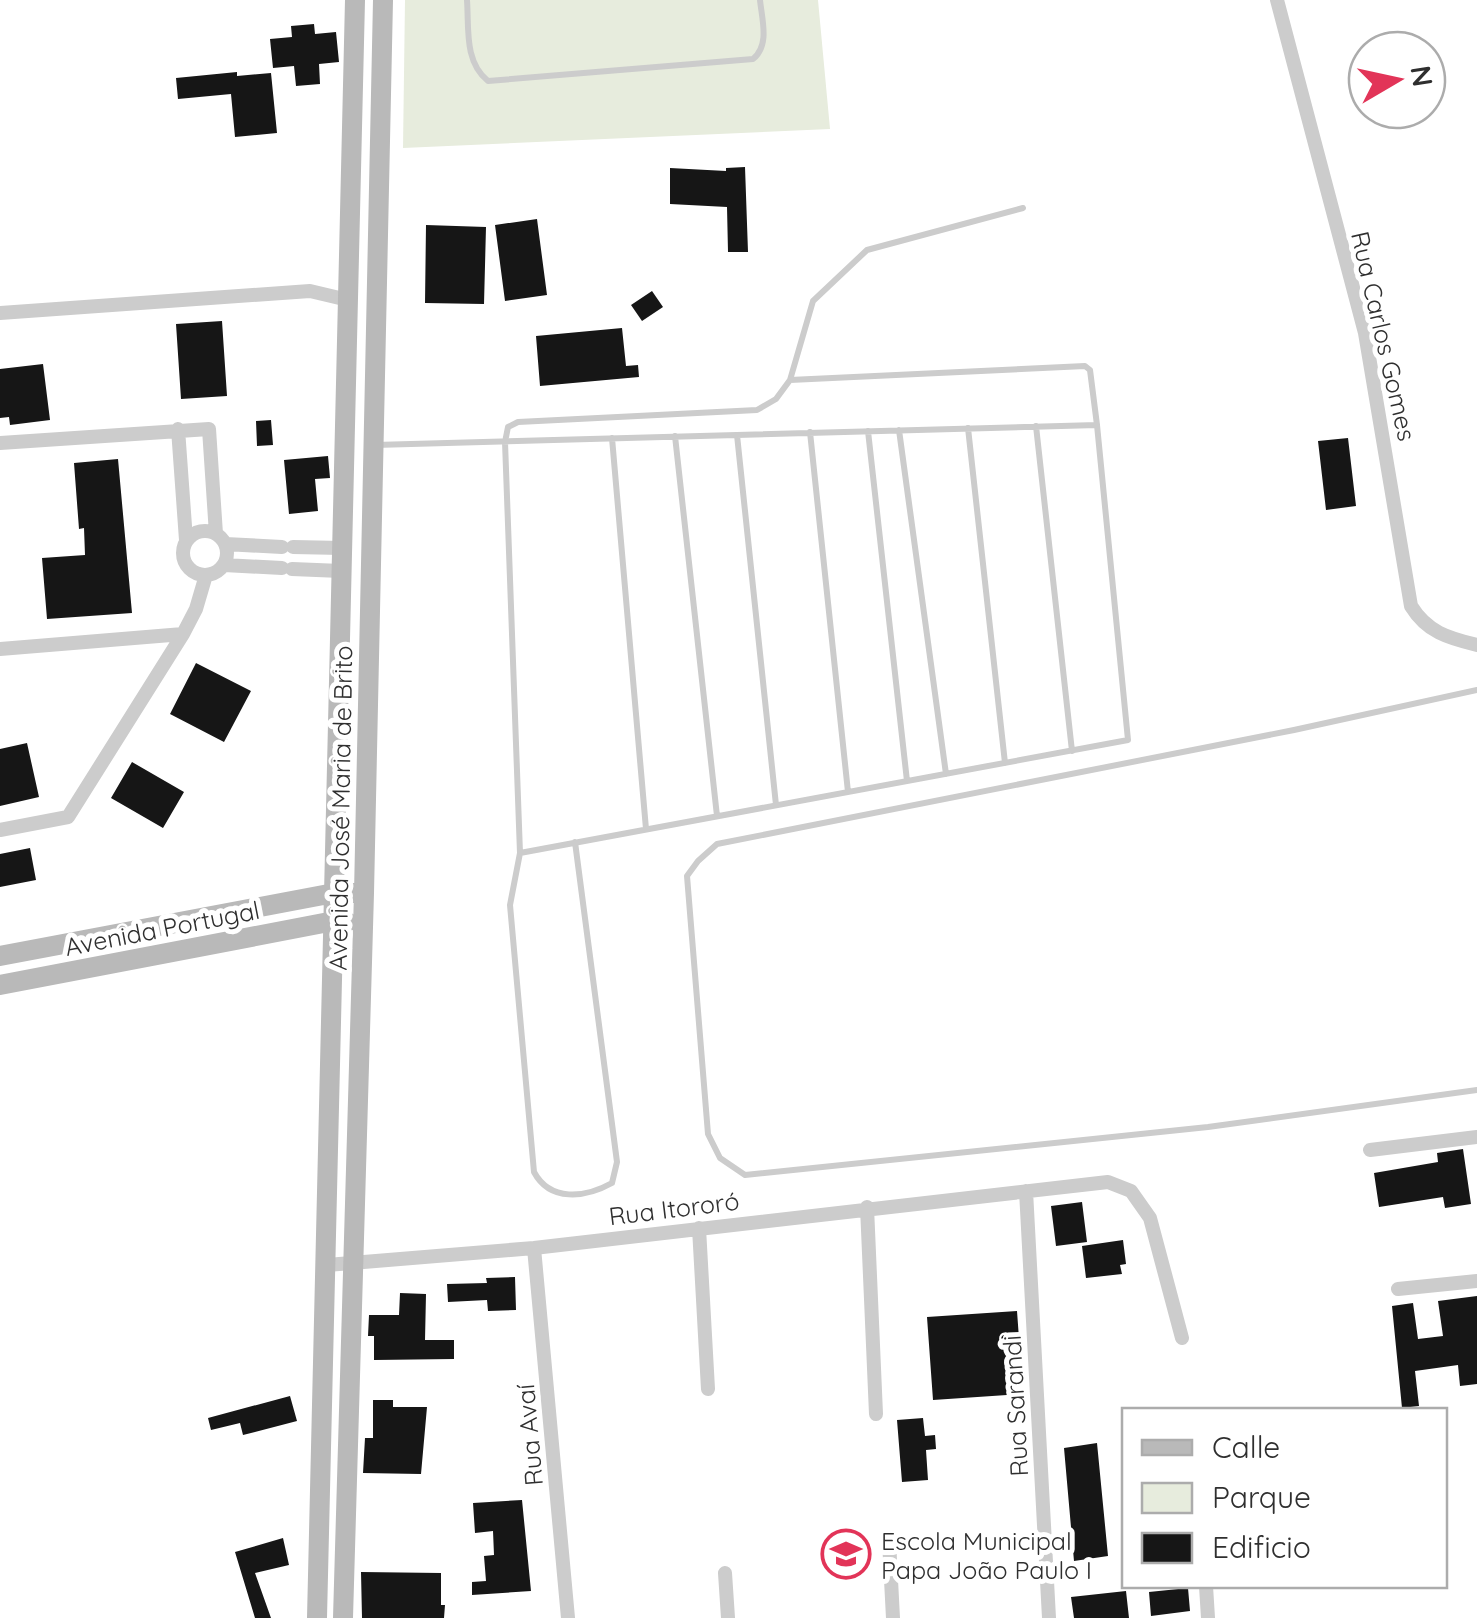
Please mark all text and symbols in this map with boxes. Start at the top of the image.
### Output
north arrow [1347,30,1447,130]
text: N [1403,63,1441,89]
street label: Rua Carlos Gomes [1345,228,1423,444]
street label: Avenida José Maria de Brito [322,645,358,971]
street label: Avenida Portugal [62,894,262,962]
street label: Rua Itororó [607,1185,741,1231]
street label: Rua Sarandi [996,1335,1034,1477]
street label: Rua Avaí [509,1382,549,1487]
legend [1122,1408,1447,1588]
text: Calle [1212,1428,1280,1466]
text: Parque [1212,1478,1311,1516]
place label: Escola Municipal Papa João Paulo I [881,1525,1092,1585]
school or university icon: Escola Municipal Papa João Paulo I [820,1528,872,1580]
text: Edificio [1212,1528,1311,1566]

